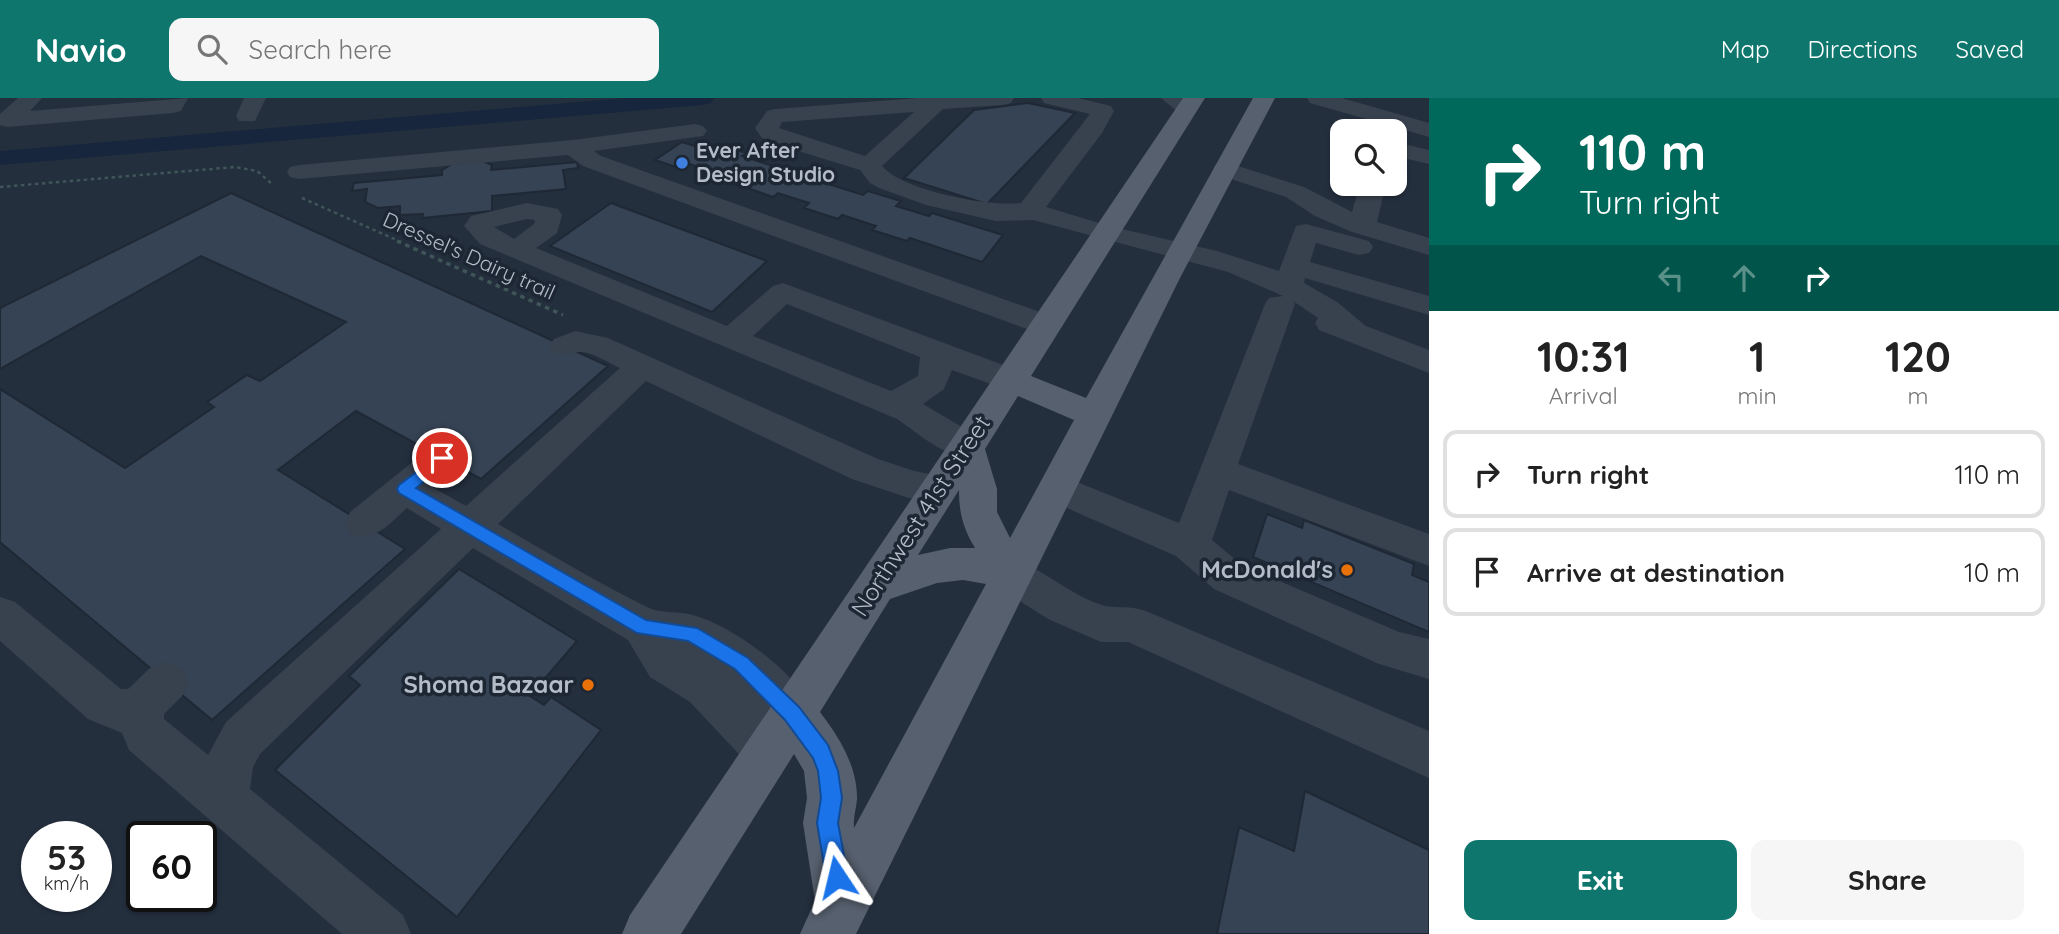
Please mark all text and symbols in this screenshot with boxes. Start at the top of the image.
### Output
search box [169,18,659,81]
text: Navio [35,29,127,70]
icon: search [193,30,231,68]
text: Search here [249,33,392,66]
text: Map [1721,34,1770,64]
text: Directions [1808,34,1918,64]
text: Saved [1956,34,2024,64]
map controls [1330,119,1407,196]
button: search [1330,119,1407,196]
text: 110 m [1579,121,1706,182]
icon: right [1464,126,1555,217]
place label: Ever After Design Studio [696,137,835,187]
marker: Ever After Design Studio [674,155,690,171]
text: Turn right [1579,182,1720,222]
street label: Dressel's Dairy trail [379,205,560,305]
icon: left [1652,259,1690,297]
icon: ahead [1725,259,1763,297]
icon: right [1798,259,1836,297]
text: 10:31 [1537,330,1630,383]
text: 1 [1749,330,1765,383]
text: 120 [1885,330,1951,383]
text: Arrival [1549,381,1618,410]
text: min [1738,381,1777,410]
text: m [1907,381,1928,410]
street label: Northwest 41st Street [844,409,996,622]
pin [412,428,472,488]
icon: arrive [423,439,461,477]
icon: right [1468,455,1506,493]
text: Turn right [1527,458,1649,491]
text: 110 m [1954,458,2020,491]
icon: arrive [1468,553,1506,591]
place label: McDonald's [1201,554,1333,584]
text: Arrive at destination [1527,556,1785,589]
text: 10 m [1964,556,2020,589]
marker: McDonald's [1339,562,1355,578]
place label: Shoma Bazaar [404,669,574,699]
marker: Shoma Bazaar [580,677,596,693]
speed limit sign: 60 [126,821,217,912]
text: 53 [47,835,86,879]
position arrow [800,840,874,914]
button: Exit [1464,840,1737,920]
button: Share [1751,840,2024,920]
text: km/h [44,872,89,895]

